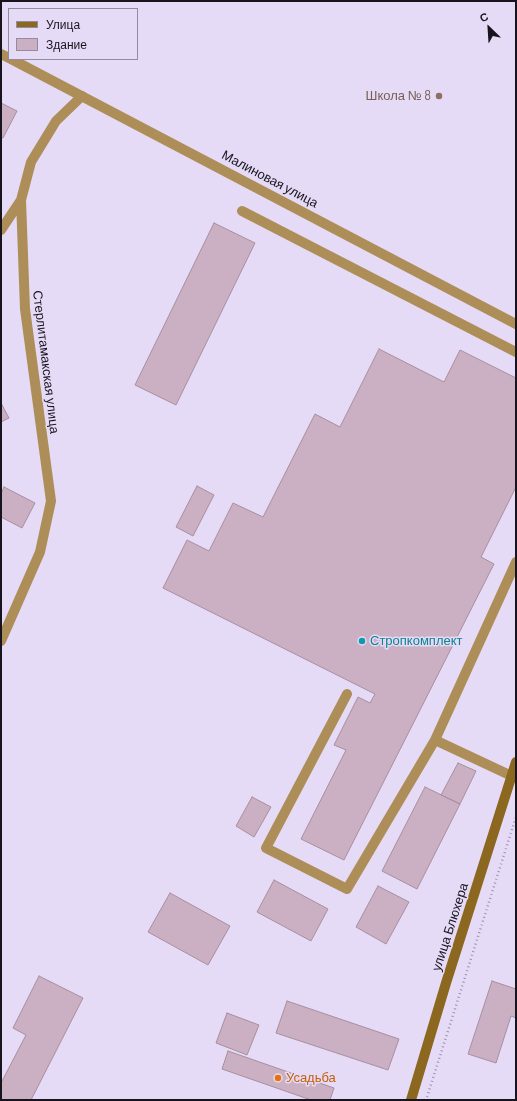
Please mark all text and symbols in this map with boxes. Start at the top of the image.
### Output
legend [8,8,138,60]
north arrow [469,8,509,48]
text: С [477,9,490,24]
text: Улица [46,17,80,31]
text: Здание [46,37,87,51]
place label: Школа № 8 [366,88,431,104]
marker: Школа № 8 [434,91,444,101]
street label: Малиновая улица [219,147,321,211]
street label: Стерлитамакская улица [29,289,63,435]
place label: Стропкомплект [370,633,462,649]
marker: Стропкомплект [357,636,367,646]
street label: улица Блюхера [428,881,472,973]
place label: Усадьба [286,1070,336,1086]
marker: Усадьба [273,1073,283,1083]

